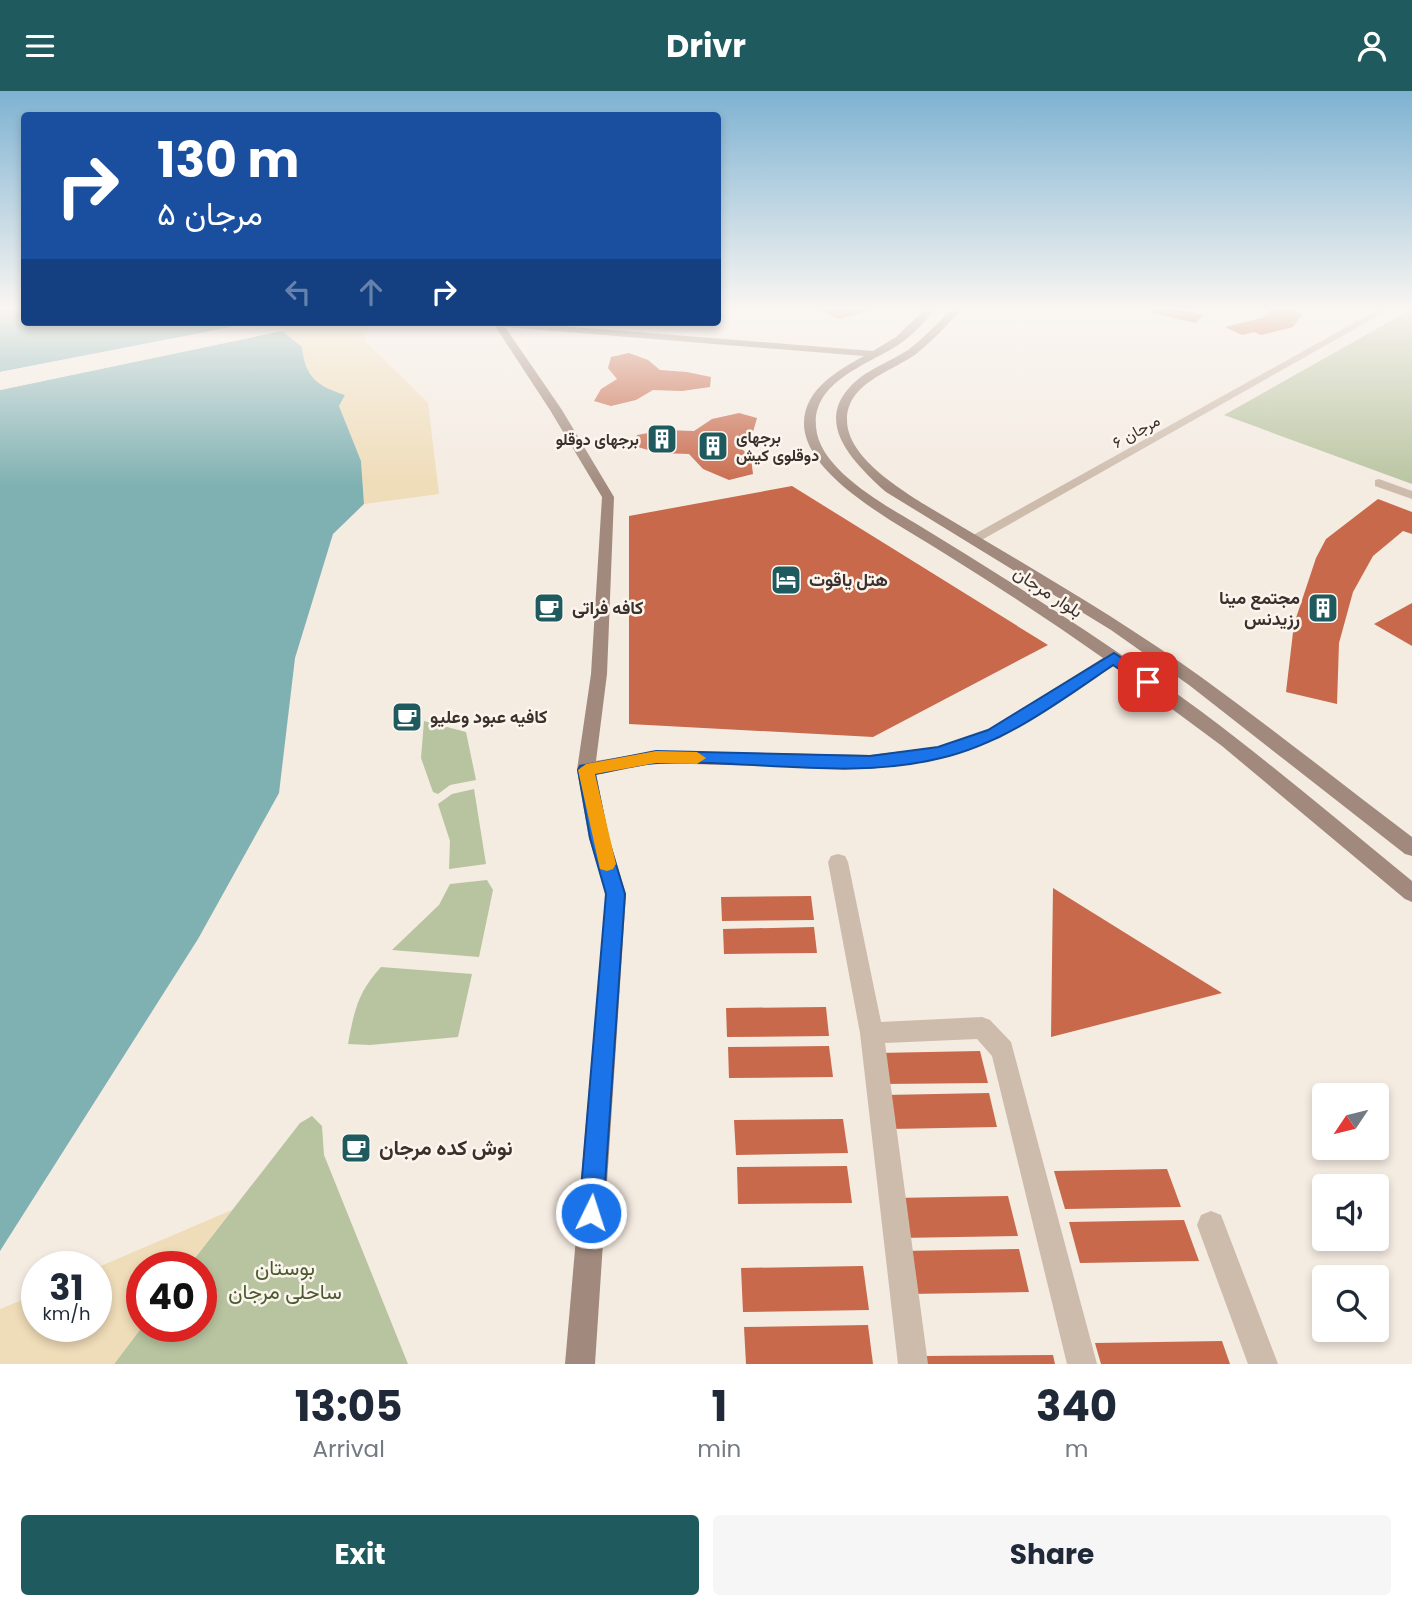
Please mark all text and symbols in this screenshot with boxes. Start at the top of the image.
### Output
text: Drivr [666,23,746,68]
icon: menu [21,27,59,65]
icon: person [1353,27,1391,65]
text: 130 m [157,126,299,194]
icon: right [42,140,133,231]
text: مرجان ۵ [157,191,263,236]
icon: left [279,273,317,311]
icon: ahead [352,273,390,311]
icon: right [425,273,463,311]
street label: مرجان ۶ [1108,409,1164,454]
building icon: برجهای دوقلو [645,422,679,456]
place label: برجهای دوقلوی کیش [736,426,819,467]
place label: برجهای دوقلو [556,428,639,451]
building icon: برجهای دوقلوی کیش [696,429,730,463]
street label: بلوار مرجان [1009,560,1088,623]
hotel icon: هتل یاقوت [769,563,803,597]
place label: هتل یاقوت [809,567,888,592]
place label: مجتمع مینا رزیدنس [1219,585,1300,631]
cafe icon: کافه فراتی [532,591,566,625]
building icon: مجتمع مینا رزیدنس [1306,591,1340,625]
place label: کافه فراتی [572,595,643,620]
pin [1118,652,1178,712]
icon: arrive [1129,663,1167,701]
cafe icon: کافیه عبود وعلیو [390,700,424,734]
place label: کافیه عبود وعلیو [430,704,547,729]
north arrow [1312,1083,1390,1160]
map controls [1312,1083,1389,1342]
cafe icon: نوش کده مرجان [339,1131,373,1165]
place label: نوش کده مرجان [379,1133,513,1162]
button: sound [1312,1174,1389,1251]
position arrow [554,1176,628,1250]
speed limit sign: 40 [126,1251,217,1342]
park label: بوستان ساحلی مرجان [228,1253,342,1306]
text: 31 [49,1263,84,1312]
button: search [1312,1265,1389,1342]
text: km/h [43,1301,90,1326]
text: 13:05 [295,1377,403,1436]
text: 1 [711,1377,727,1436]
text: 340 [1036,1377,1117,1436]
text: Arrival [312,1433,385,1465]
text: min [697,1433,741,1465]
text: m [1065,1433,1088,1465]
button: Exit [21,1515,699,1595]
button: Share [713,1515,1391,1595]

